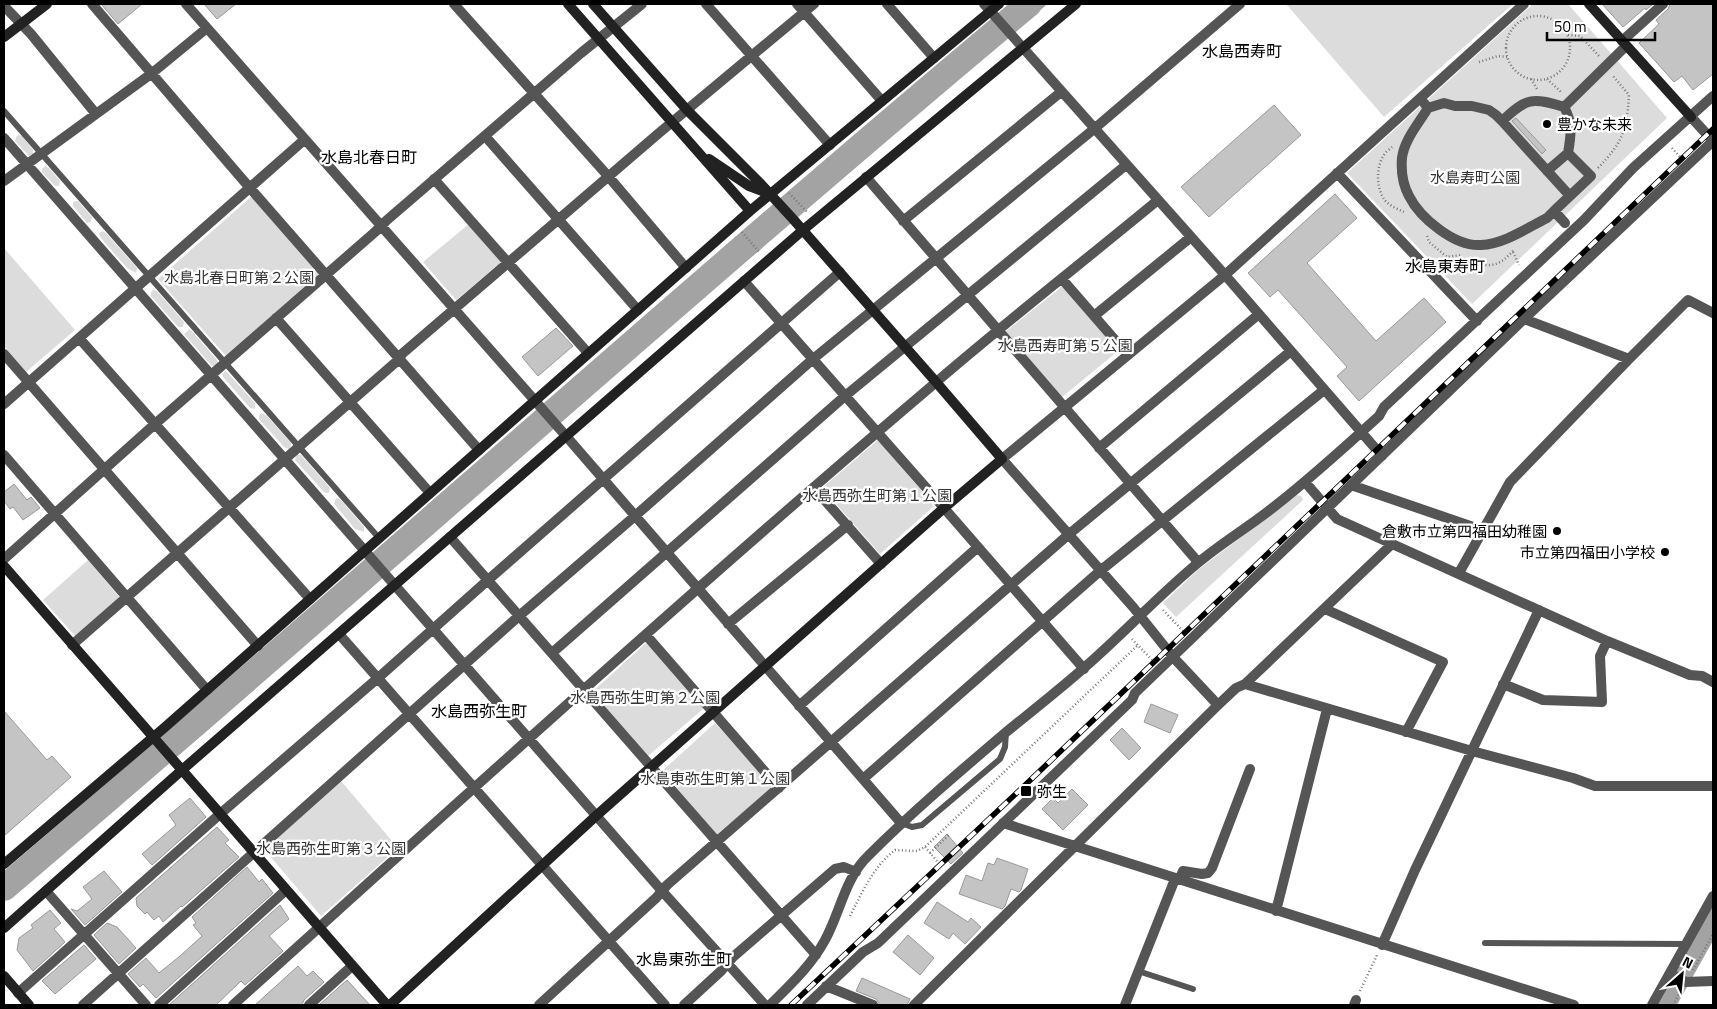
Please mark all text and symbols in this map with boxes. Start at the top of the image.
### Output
scale bar [1547,10,1654,42]
text: 50 m [1554,15,1587,38]
district label: 水島西寿町 [1202,39,1282,63]
place label: 豊かな未来 [1557,113,1632,136]
marker: 豊かな未来 [1541,118,1553,130]
district label: 水島北春日町 [321,145,417,169]
park label: 水島寿町公園 [1430,166,1520,189]
district label: 水島東寿町 [1405,254,1485,278]
park label: 水島北春日町第２公園 [164,266,314,289]
park label: 水島西寿町第５公園 [997,334,1133,357]
park label: 水島西弥生町第１公園 [802,484,952,507]
place label: 倉敷市立第四福田幼稚園 [1382,520,1547,543]
marker: 倉敷市立第四福田幼稚園 [1551,525,1563,537]
place label: 市立第四福田小学校 [1520,541,1655,564]
marker: 市立第四福田小学校 [1659,546,1671,558]
park label: 水島西弥生町第２公園 [570,686,720,709]
district label: 水島西弥生町 [431,699,527,723]
park label: 水島東弥生町第１公園 [640,767,790,790]
place label: 弥生 [1037,780,1067,803]
marker: 弥生 [1019,784,1033,798]
park label: 水島西弥生町第３公園 [256,837,406,860]
district label: 水島東弥生町 [636,947,732,971]
north arrow [1657,949,1707,999]
text: N [1679,950,1697,974]

